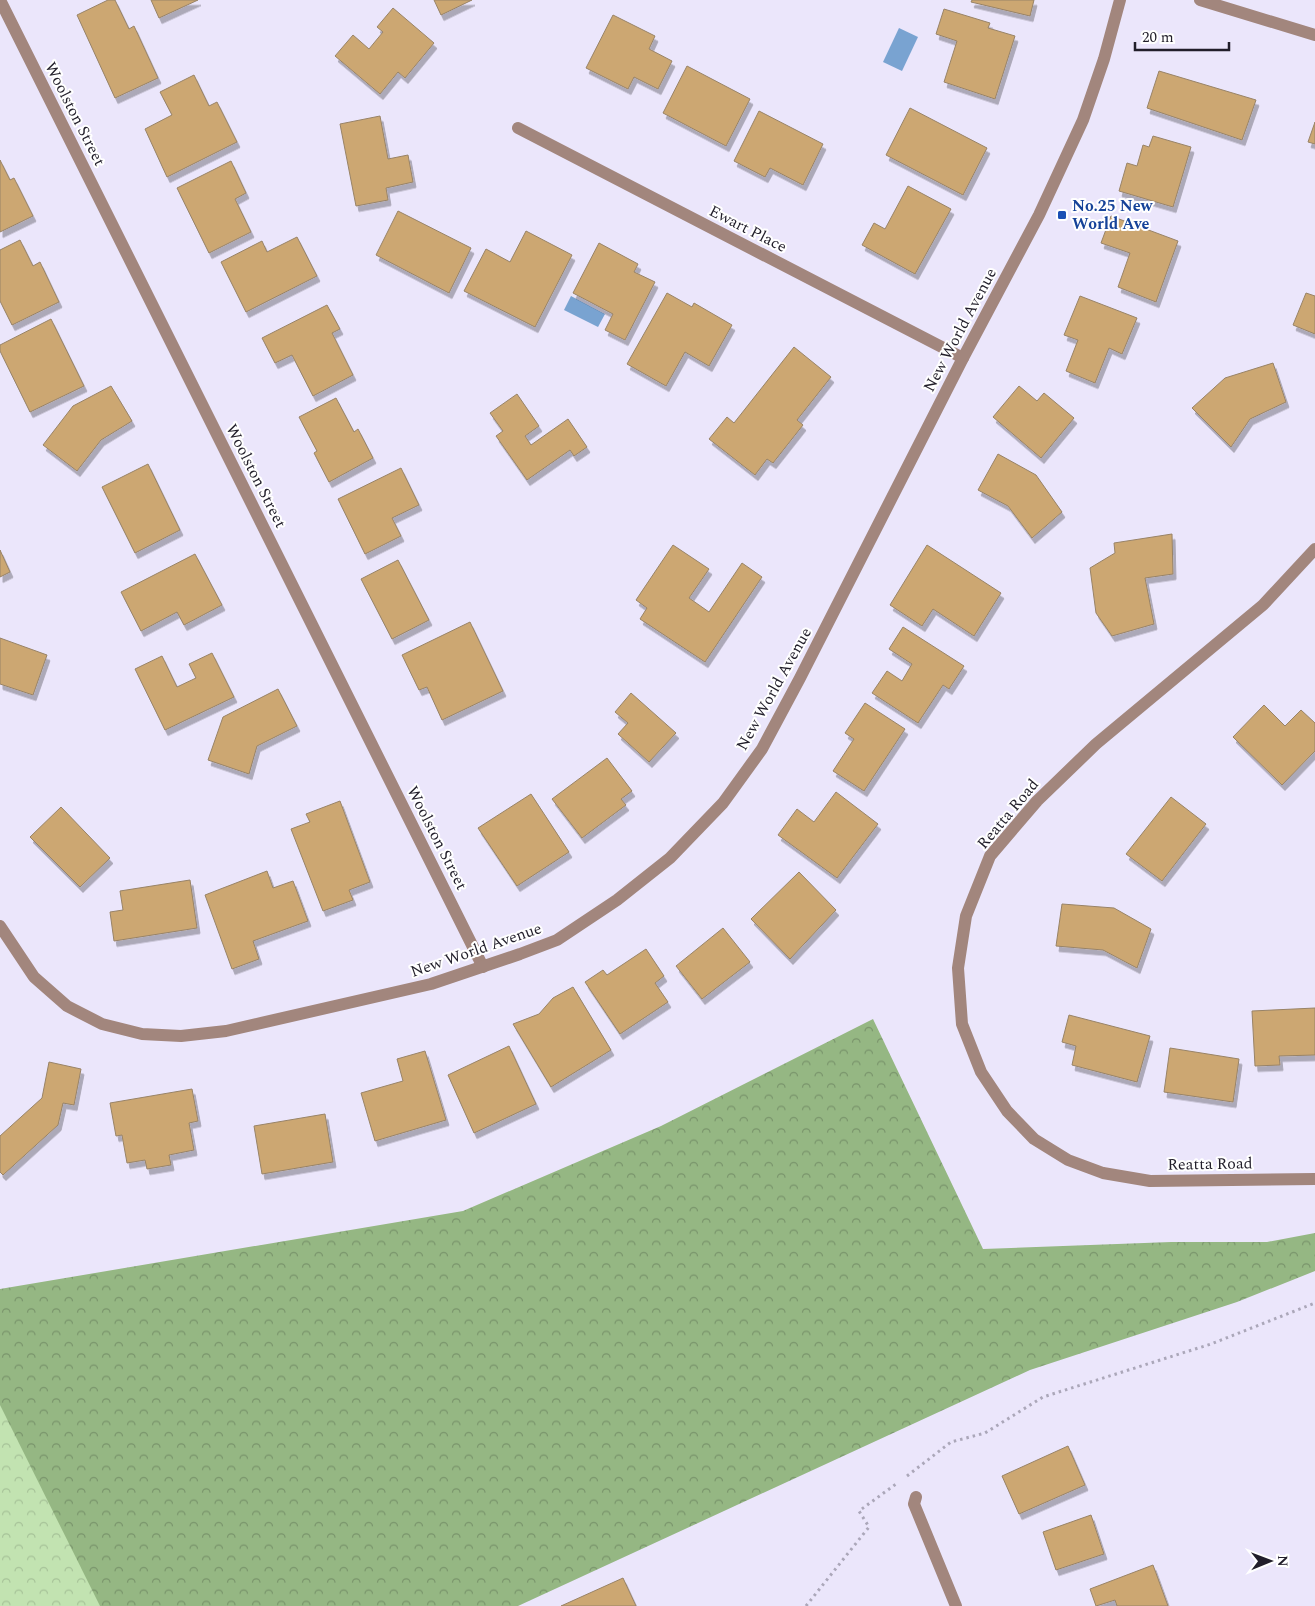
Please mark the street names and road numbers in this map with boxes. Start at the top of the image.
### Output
street label: Woolston Street [38,58,112,170]
street label: Ewart Place [705,199,791,259]
street label: New World Avenue [917,264,1003,396]
street label: Woolston Street [219,420,293,532]
street label: New World Avenue [730,623,818,755]
street label: Reatta Road [971,774,1045,854]
street label: Woolston Street [400,782,474,894]
street label: New World Avenue [407,916,545,984]
street label: Reatta Road [1167,1151,1253,1177]

